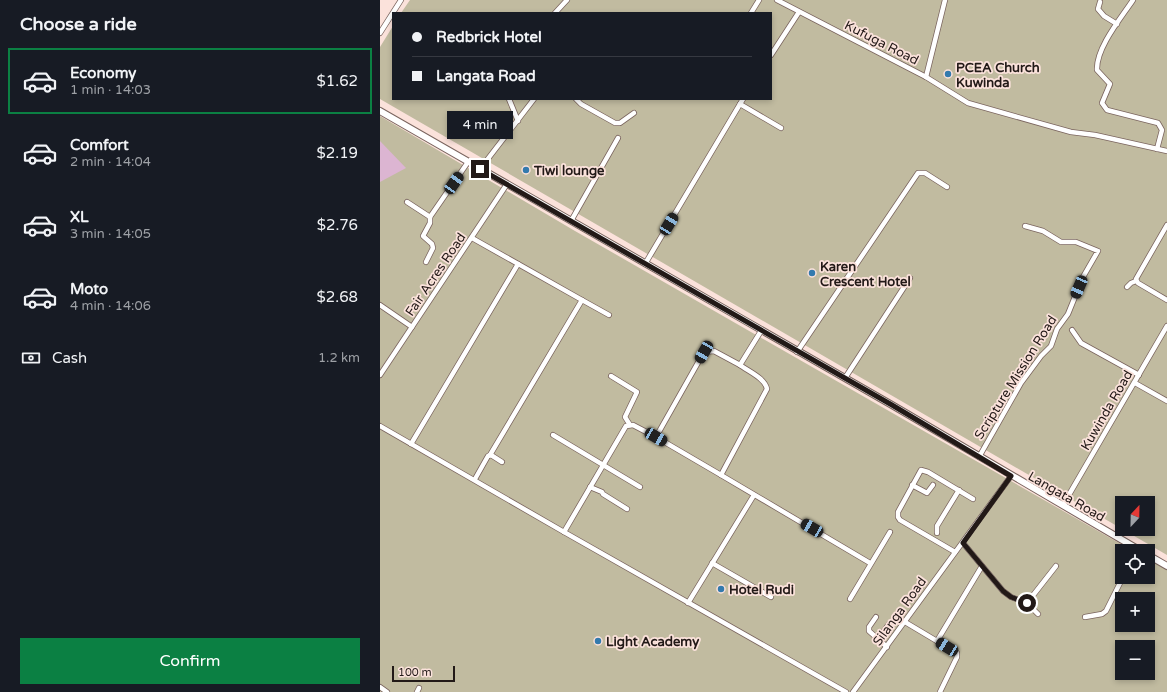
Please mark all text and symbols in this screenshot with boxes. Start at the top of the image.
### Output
text: Choose a ride [20,13,137,35]
street label: Kufuga Road [842,17,921,68]
text: Redbrick Hotel [436,28,542,46]
place label: PCEA Church Kuwinda [956,60,1040,91]
icon: car [22,63,58,99]
text: Economy [70,64,136,82]
text: Langata Road [436,67,536,85]
marker: PCEA Church Kuwinda [943,69,953,79]
text: $1.62 [317,72,358,90]
text: 1 min · 14:03 [70,82,151,98]
callout: 4 min [447,111,513,139]
text: 4 min [463,117,497,133]
icon: car [22,135,58,171]
text: Comfort [70,136,129,154]
text: $2.19 [317,144,358,162]
text: 2 min · 14:04 [70,154,151,170]
route end [471,160,489,178]
place label: Tiwi lounge [533,163,605,179]
marker: Tiwi lounge [521,165,531,175]
car [442,170,466,196]
icon: car [22,207,58,243]
text: XL [70,208,89,226]
car [658,211,680,237]
text: $2.76 [317,216,358,234]
text: 3 min · 14:05 [70,226,151,242]
street label: Fair Acres Road [402,230,470,319]
place label: Karen Crescent Hotel [820,259,911,290]
marker: Karen Crescent Hotel [807,268,817,278]
car [1069,274,1089,300]
icon: car [22,279,58,315]
text: Moto [70,280,108,298]
text: $2.68 [317,288,358,306]
text: 4 min · 14:06 [70,298,151,314]
street label: Scripture Mission Road [971,313,1061,442]
car [693,339,715,365]
icon: cash [20,347,42,369]
text: Cash [52,349,87,367]
text: 1.2 km [318,350,360,366]
street label: Kuwinda Road [1078,368,1136,453]
car [643,426,669,448]
street label: Langata Road [1025,468,1108,525]
north arrow [1115,496,1155,536]
map controls [1115,496,1155,680]
car [799,517,825,539]
button: locate [1115,544,1155,584]
street label: Silanga Road [869,574,930,649]
place label: Hotel Rudi [729,582,794,598]
marker: Hotel Rudi [716,584,726,594]
button: + [1115,592,1155,632]
route start [1018,594,1036,612]
place label: Light Academy [606,634,699,650]
marker: Light Academy [593,636,603,646]
car [934,636,960,658]
button: Confirm [20,638,360,684]
button: − [1115,640,1155,680]
scale bar [392,664,455,683]
text: 100 m [398,666,432,679]

